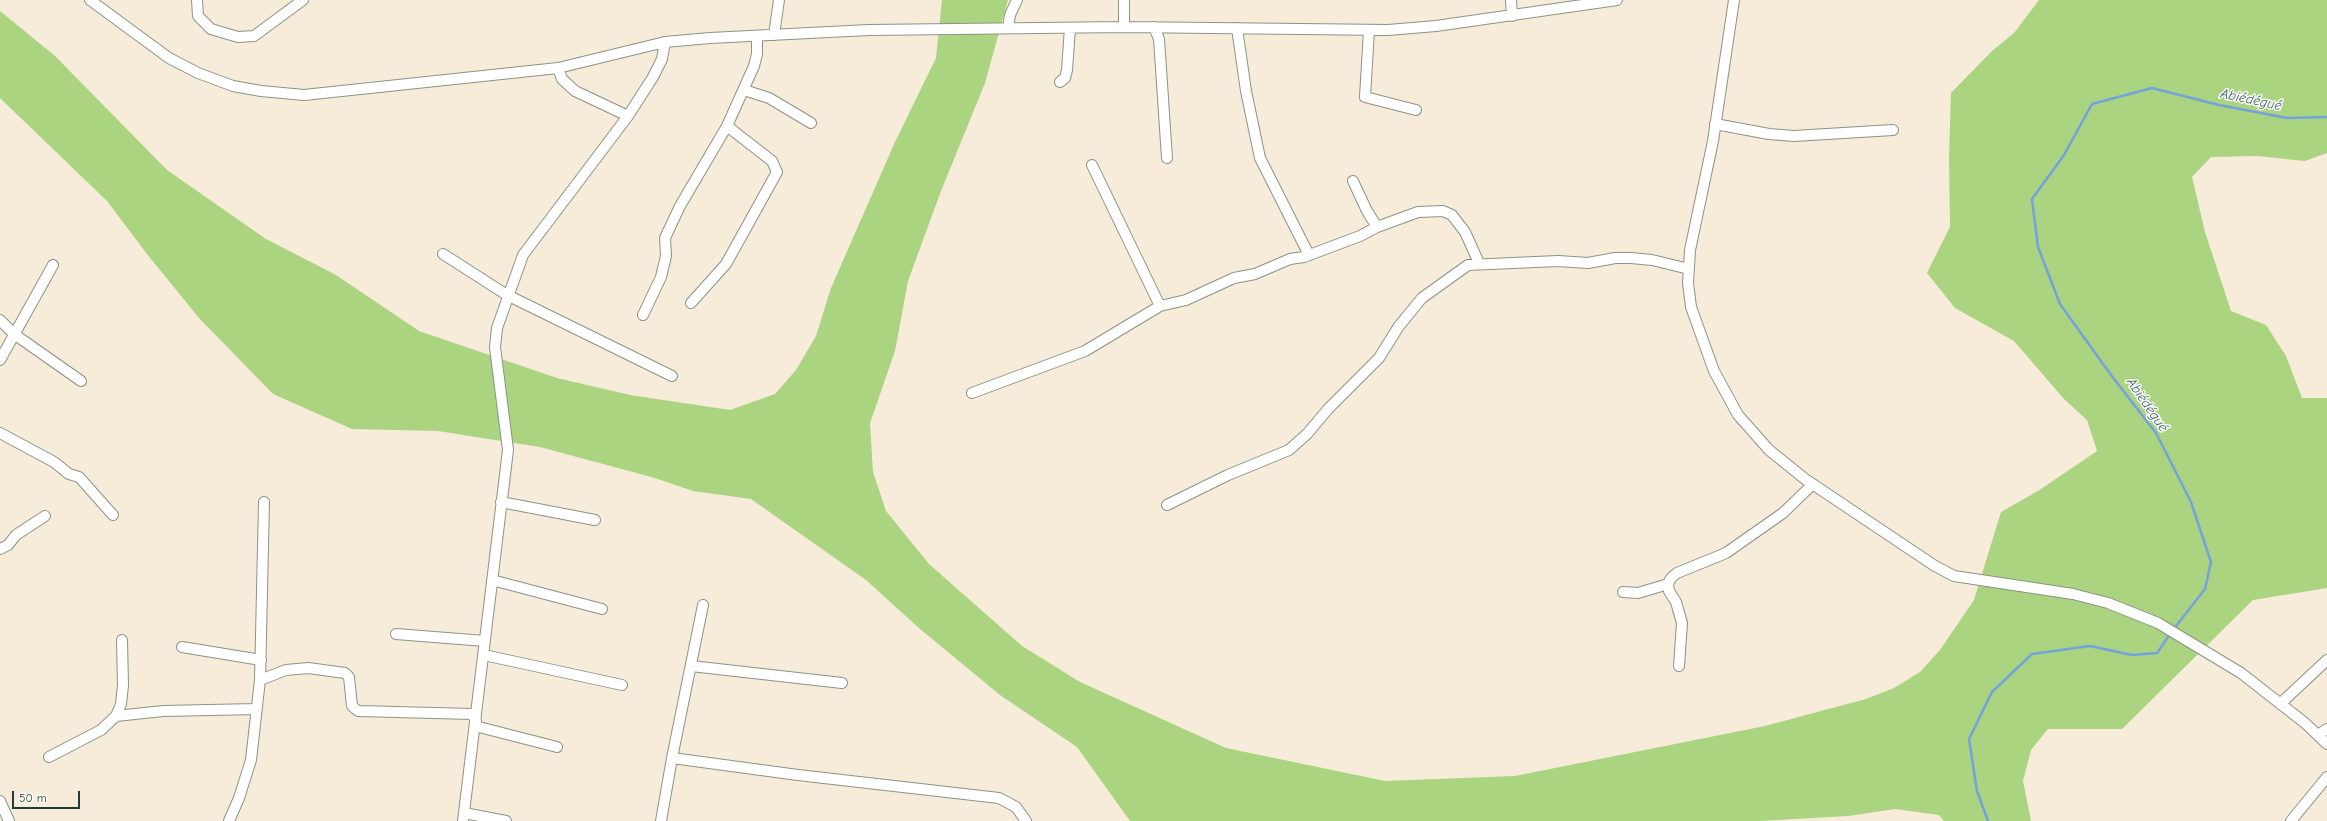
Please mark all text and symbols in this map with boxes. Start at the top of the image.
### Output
water label: Abiédégué [2219,85,2283,115]
water label: Abiédégué [2122,375,2172,435]
scale bar [14,783,82,809]
text: 50 m [19,791,47,805]

